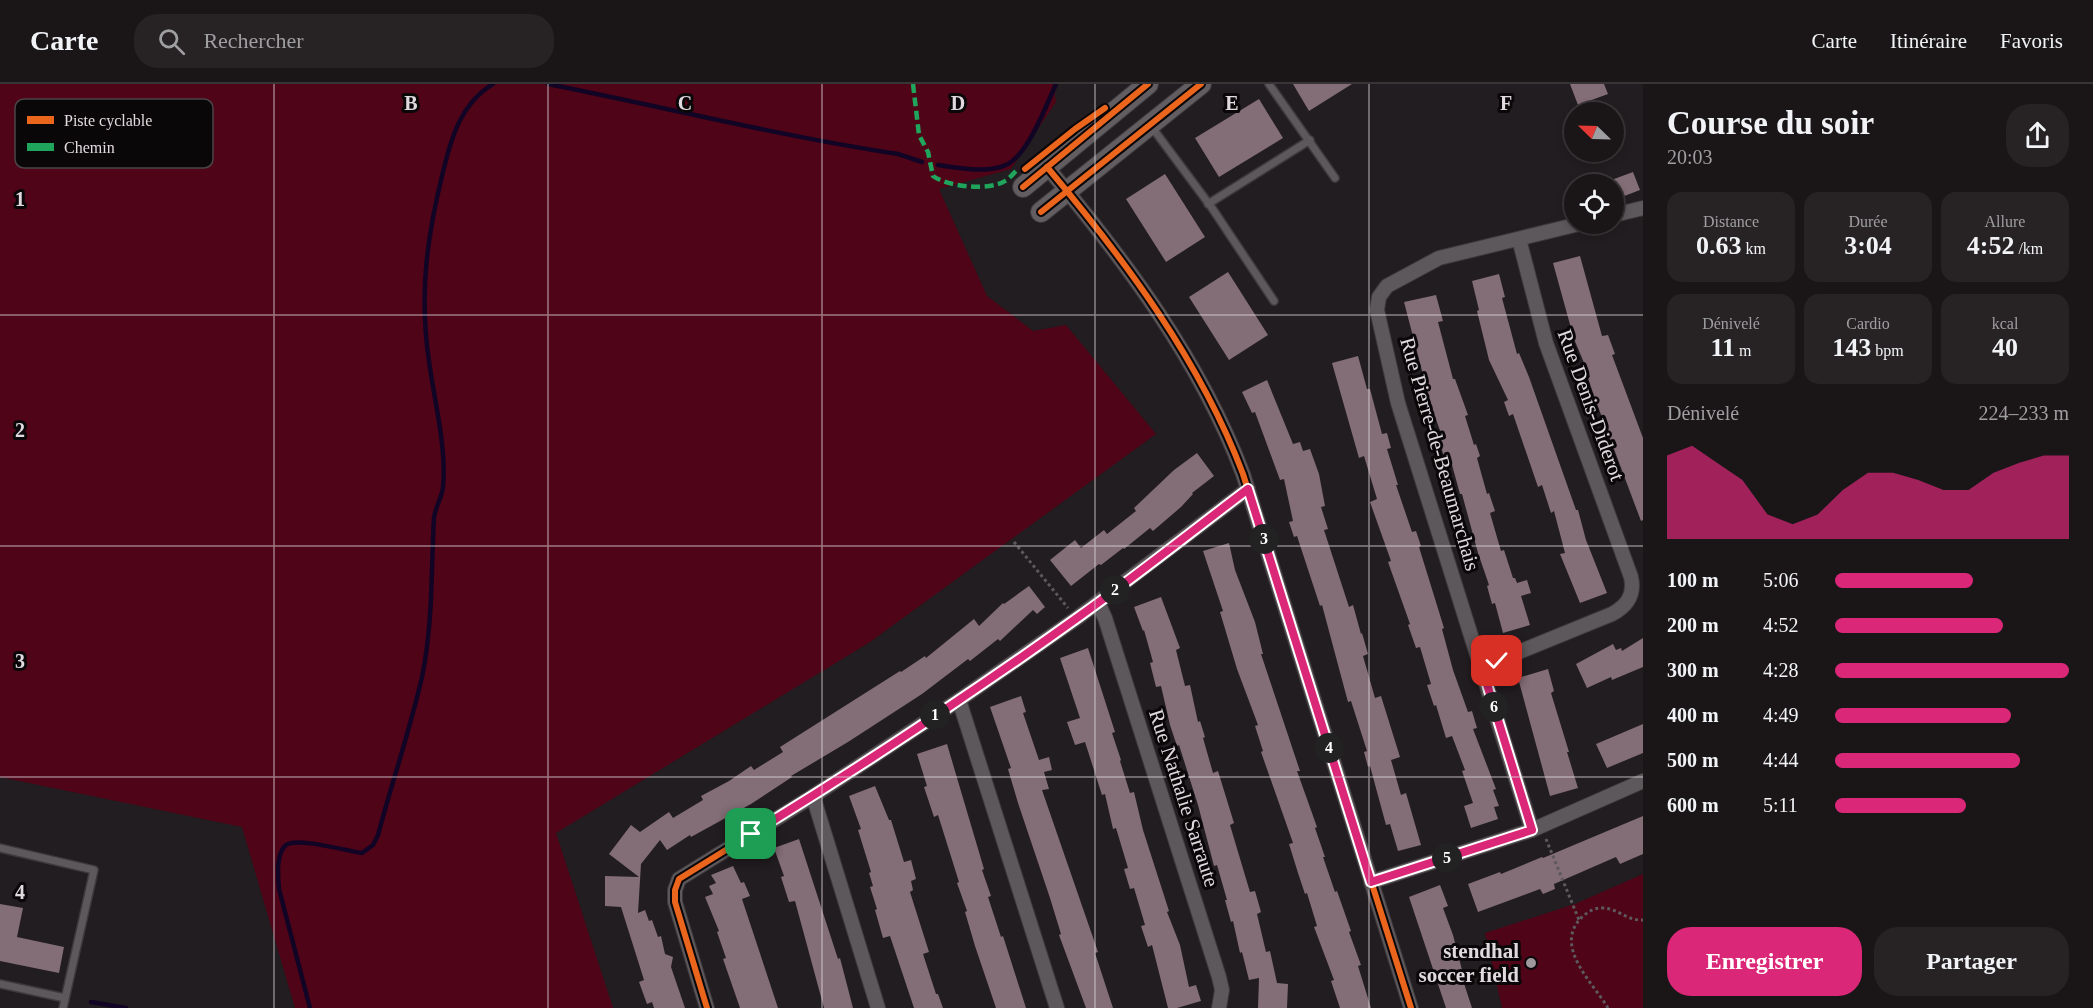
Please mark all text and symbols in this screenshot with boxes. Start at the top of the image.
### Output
search box [134,14,554,68]
text: Carte [30,25,98,56]
icon: search [155,25,188,58]
text: Rechercher [203,28,304,53]
text: Carte [1812,29,1857,53]
text: Itinéraire [1890,29,1967,53]
text: Favoris [2000,29,2063,53]
text: B [404,92,418,114]
text: C [678,92,692,114]
text: D [951,92,965,114]
text: E [1225,92,1239,114]
text: F [1500,92,1512,114]
legend [15,99,213,168]
north arrow [1564,102,1624,162]
map controls [1564,102,1624,234]
button: share [2006,104,2069,167]
text: Course du soir [1667,105,1874,141]
text: Piste cyclable [64,112,152,130]
text: Chemin [64,139,115,156]
text: 20:03 [1667,146,1713,168]
button: locate [1564,174,1624,234]
text: 1 [15,188,25,210]
text: Distance [1703,213,1759,230]
text: Durée [1848,213,1888,230]
text: Allure [1985,213,2025,230]
text: 0.63 [1696,231,1742,260]
text: 3:04 [1844,231,1892,260]
text: 4:52 [1967,231,2014,260]
text: km [1742,240,1766,257]
text: /km [2014,240,2043,257]
text: Dénivelé [1702,315,1760,332]
text: Cardio [1846,315,1890,332]
text: kcal [1992,315,2018,332]
street label: Rue Denis-Diderot [1552,326,1630,484]
text: 11 [1710,333,1735,362]
text: 143 [1832,333,1871,362]
text: 40 [1992,333,2018,362]
street label: Rue Pierre-de-Beaumarchais [1395,334,1485,574]
text: m [1735,342,1752,359]
text: bpm [1871,342,1904,359]
text: Dénivelé [1667,402,1739,424]
text: 224–233 m [1978,402,2069,424]
text: 2 [15,419,25,441]
pin: 3 [1249,524,1279,554]
text: 3 [1260,530,1268,547]
text: 100 m [1667,569,1719,591]
text: 5:06 [1763,569,1799,591]
pin: 2 [1100,575,1130,605]
text: 2 [1111,581,1119,598]
text: 200 m [1667,614,1719,636]
text: 4:52 [1763,614,1799,636]
pin [1471,635,1522,686]
icon: check [1480,644,1513,677]
text: 3 [15,650,25,672]
text: 300 m [1667,659,1719,681]
text: 4:28 [1763,659,1799,681]
pin: 6 [1479,692,1509,722]
text: 6 [1490,698,1498,715]
pin: 1 [920,700,950,730]
text: 400 m [1667,704,1719,726]
text: 4:49 [1763,704,1799,726]
text: 1 [931,706,939,723]
street label: Rue Nathalie Sarraute [1144,706,1224,890]
pin: 4 [1314,733,1344,763]
text: 4 [1325,739,1333,756]
text: 500 m [1667,749,1719,771]
text: 4:44 [1763,749,1799,771]
text: 600 m [1667,794,1719,816]
text: 5:11 [1763,794,1798,816]
pin [725,808,776,859]
icon: arrive [734,817,767,850]
pin: 5 [1432,843,1462,873]
text: 5 [1443,849,1451,866]
text: 4 [15,881,25,903]
button: Enregistrer [1667,927,1862,996]
button: Partager [1874,927,2069,996]
place label: stendhal soccer field [1419,939,1519,987]
marker: stendhal soccer field [1524,956,1538,970]

